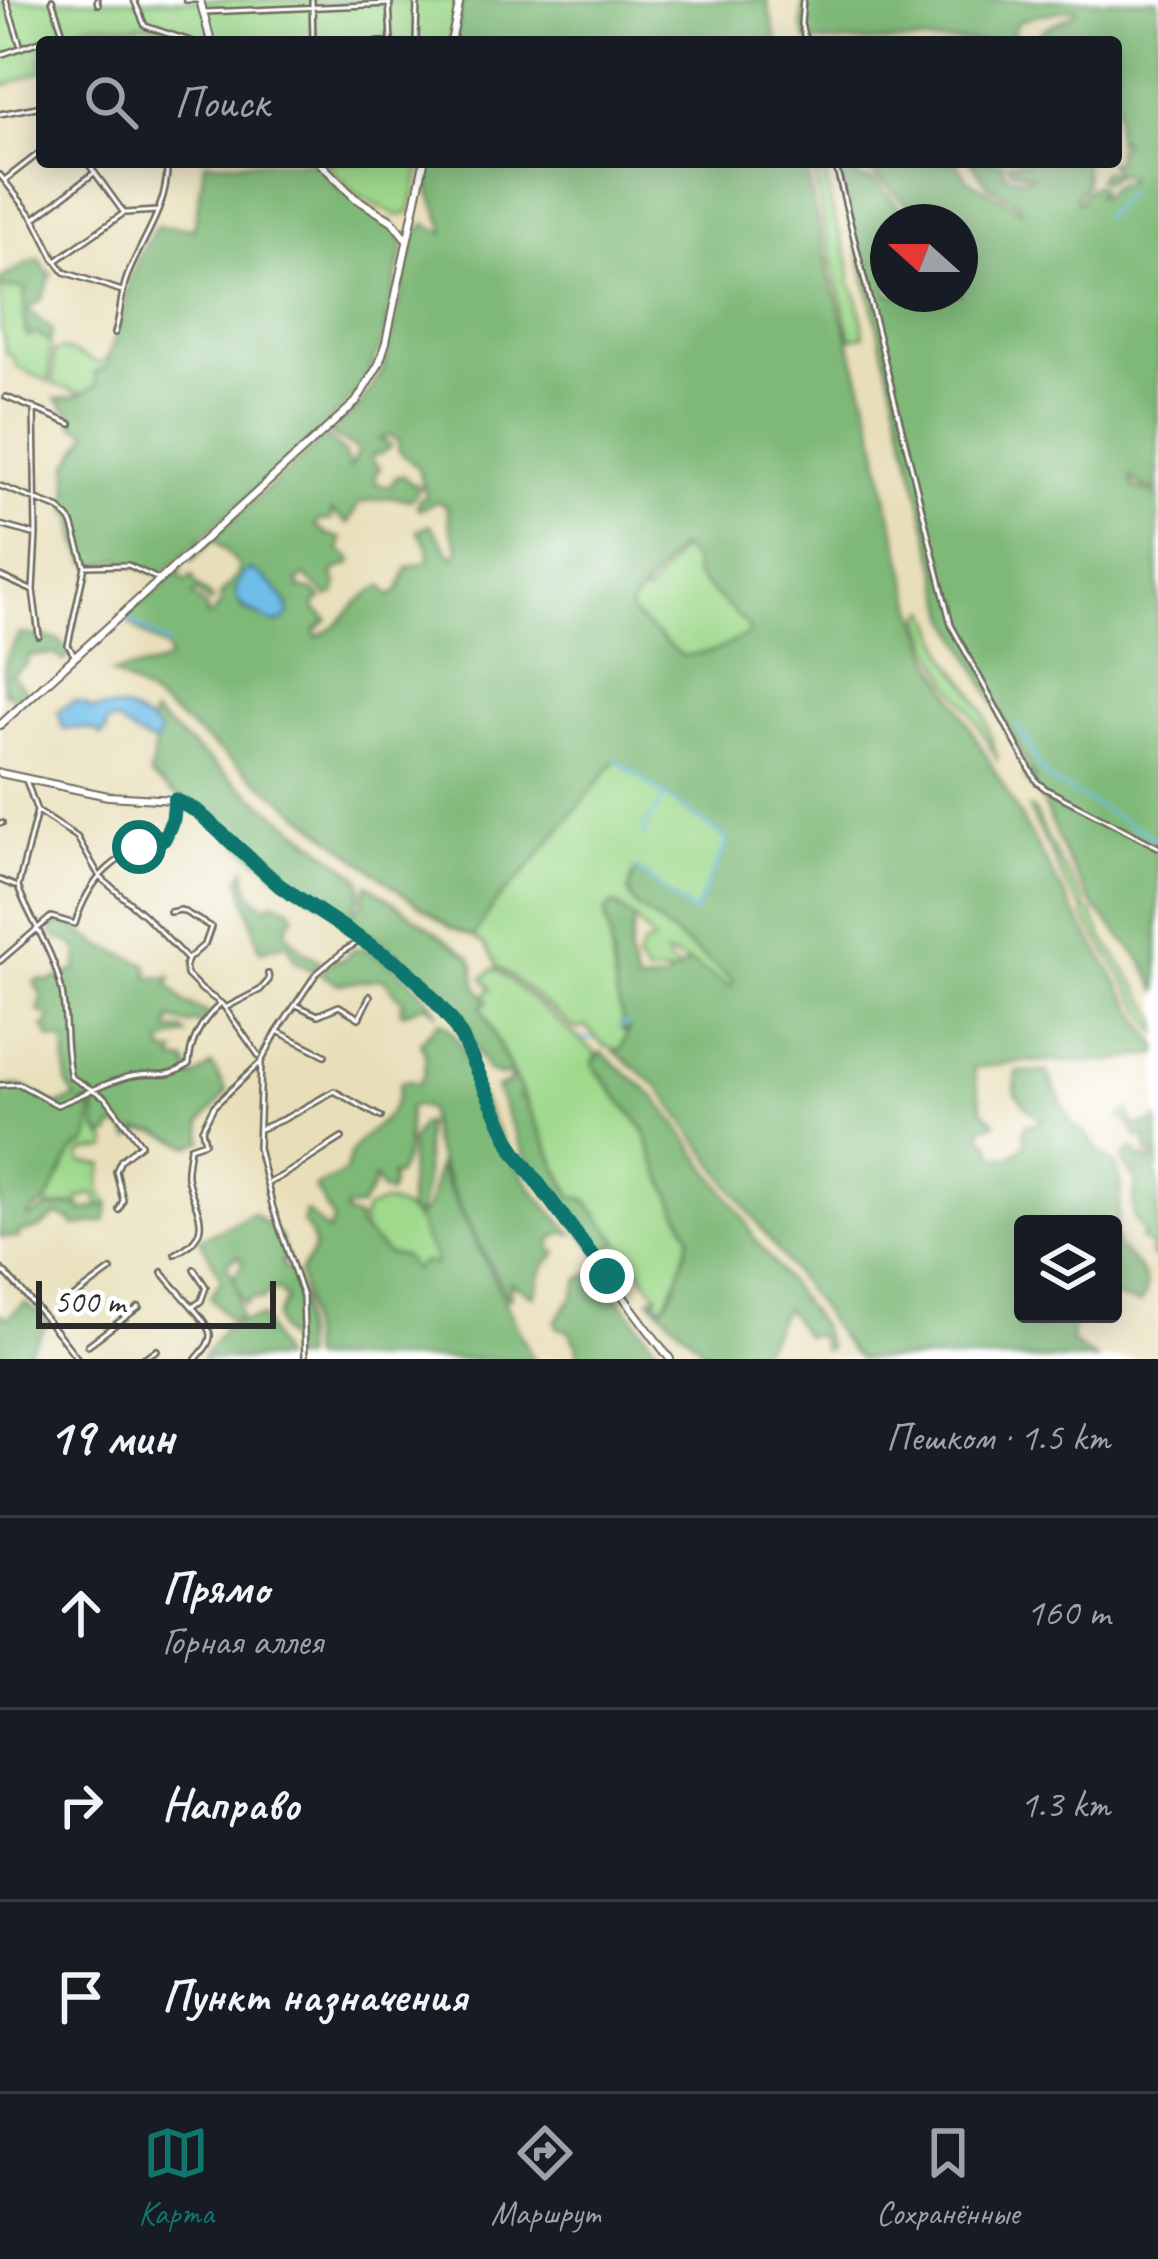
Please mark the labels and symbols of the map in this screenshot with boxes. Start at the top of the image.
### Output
north arrow [870,204,978,312]
route start [112,820,166,874]
route end [580,1249,634,1303]
scale bar [36,1275,276,1328]

